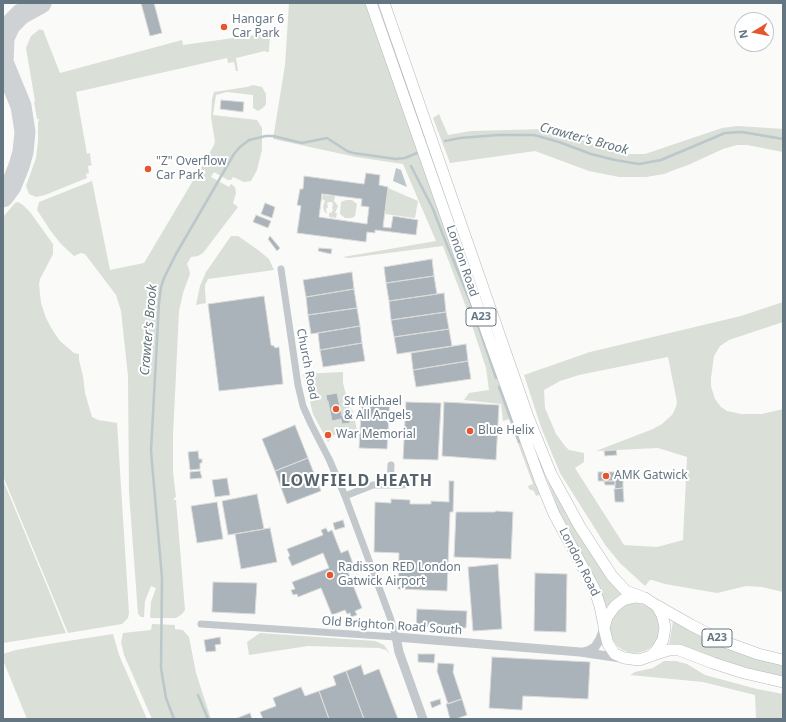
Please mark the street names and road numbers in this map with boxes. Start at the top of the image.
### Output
street label: London Road [443,223,481,299]
road number: A23 [466,308,496,326]
street label: Church Road [293,327,321,401]
street label: London Road [556,525,602,599]
street label: Old Brighton Road South [321,614,463,638]
road number: A23 [702,629,732,647]

